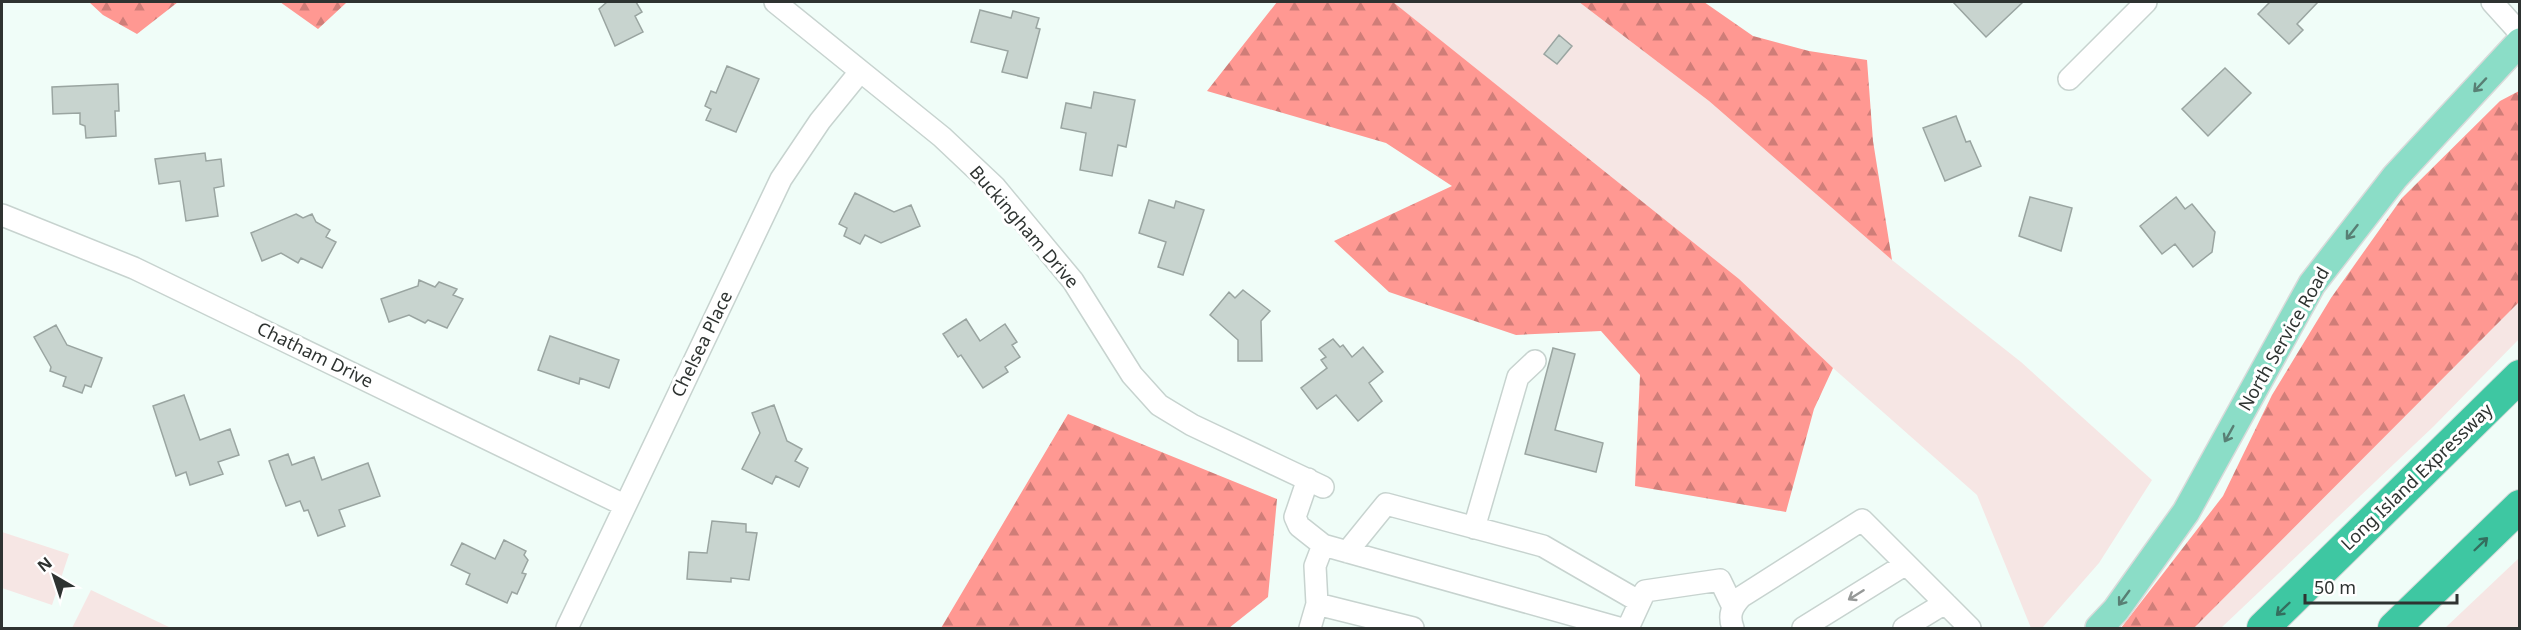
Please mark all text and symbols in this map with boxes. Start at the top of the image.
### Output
one-way arrow [2473,78,2487,93]
street label: Buckingham Drive [965,160,1085,293]
one-way arrow [2346,224,2358,240]
street label: North Service Road [2232,262,2334,415]
street label: Chelsea Place [665,286,737,401]
street label: Chatham Drive [253,316,377,393]
street label: Long Island Expressway [2335,397,2498,555]
one-way arrow [2223,425,2235,442]
one-way arrow [2474,536,2489,551]
north arrow [24,546,84,606]
text: N [33,552,57,577]
scale bar [2305,567,2456,605]
text: 50 m [2314,575,2356,599]
one-way arrow [1849,589,1865,601]
one-way arrow [2118,590,2130,606]
one-way arrow [2275,601,2290,616]

